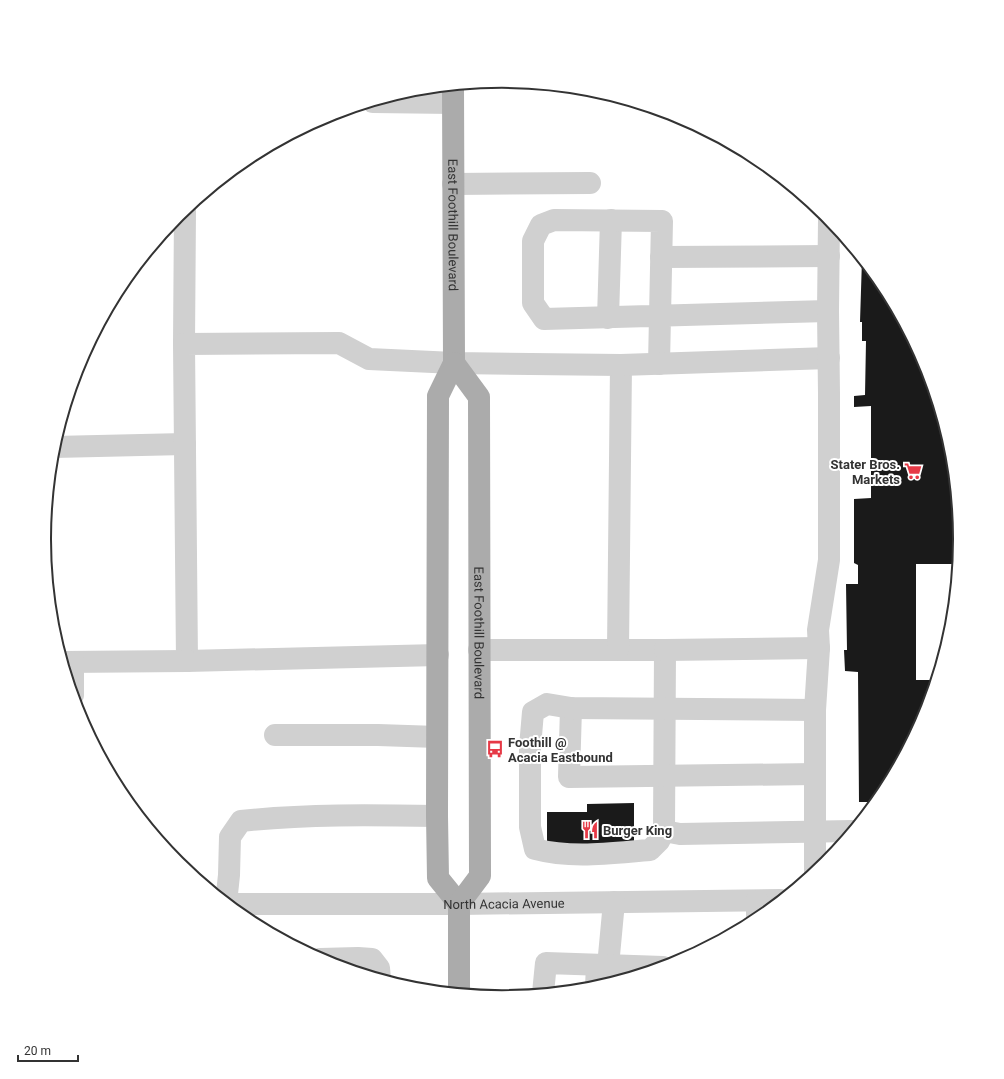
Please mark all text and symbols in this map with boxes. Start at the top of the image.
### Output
street label: East Foothill Boulevard [445,159,461,291]
place label: Stater Bros. Markets [831,457,900,487]
supermarket icon: Stater Bros. Markets [903,461,923,481]
street label: East Foothill Boulevard [471,567,487,699]
place label: Foothill @ Acacia Eastbound [508,735,613,765]
bus stop icon: Foothill @ Acacia Eastbound [485,739,505,759]
restaurant icon: Burger King [580,820,600,840]
place label: Burger King [603,823,672,838]
street label: North Acacia Avenue [443,896,565,912]
scale bar [18,1037,78,1063]
text: 20 m [24,1044,51,1058]

